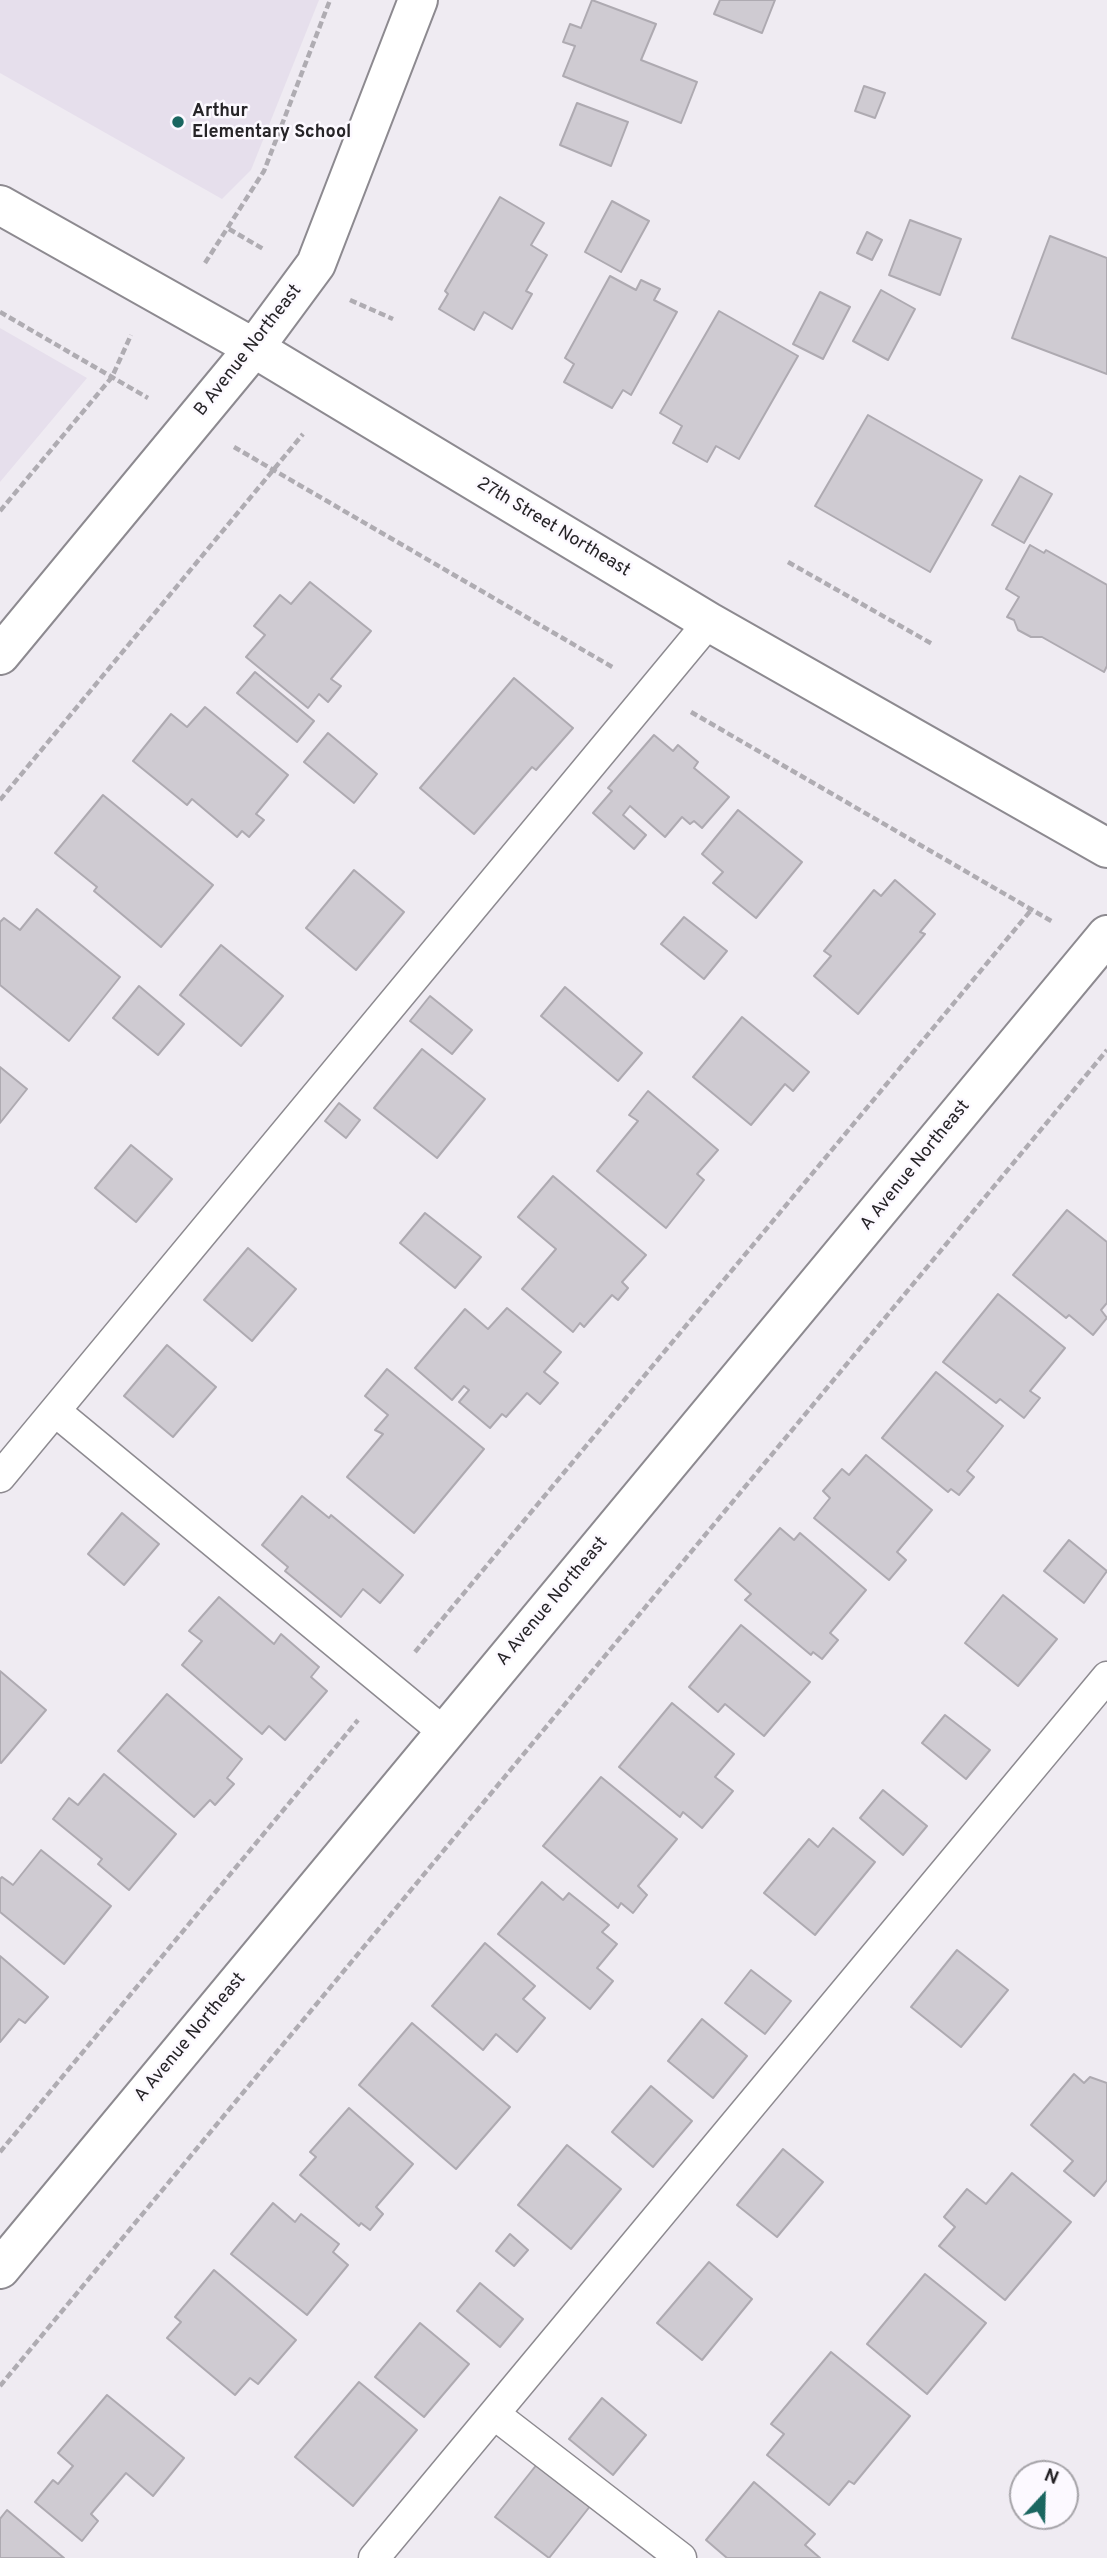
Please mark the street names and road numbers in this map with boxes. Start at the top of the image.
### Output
street label: B Avenue Northeast [191,281,307,421]
street label: 27th Street Northeast [472,474,634,582]
street label: A Avenue Northeast [857,1096,975,1236]
street label: A Avenue Northeast [493,1533,613,1671]
street label: A Avenue Northeast [131,1969,251,2107]

